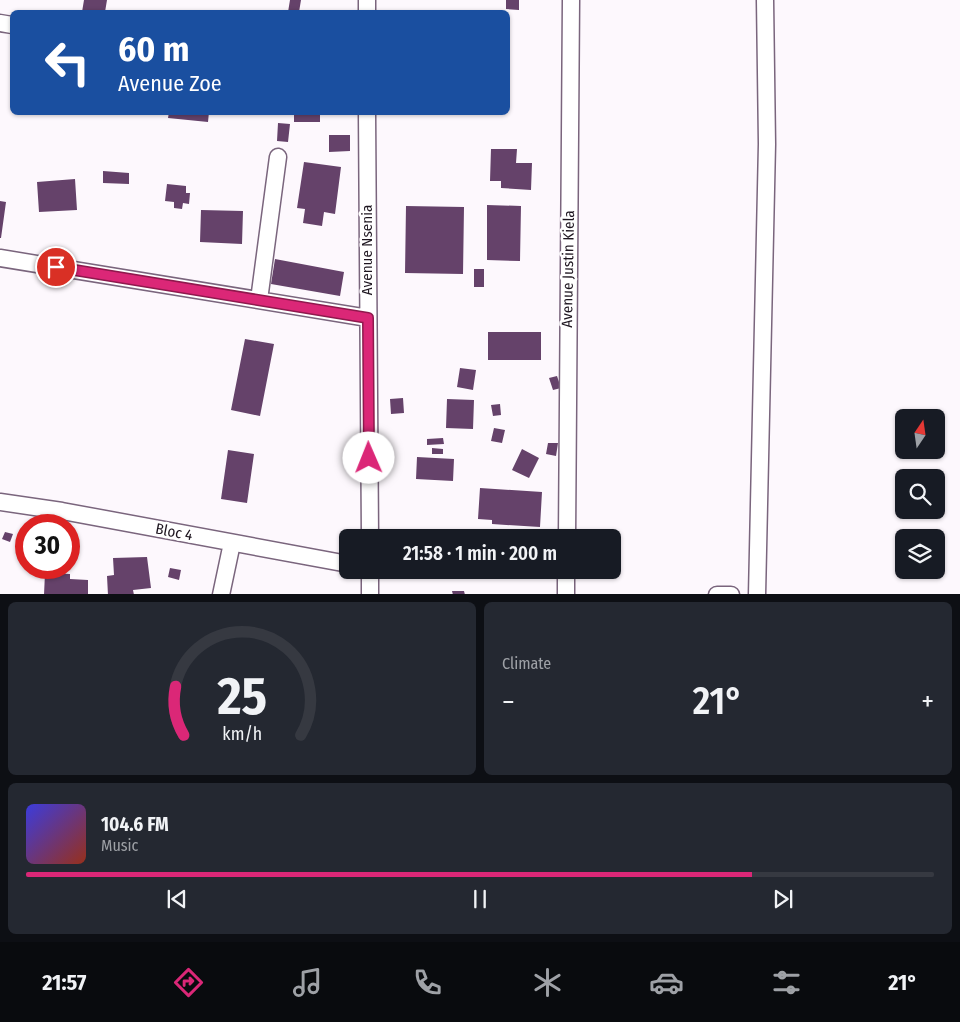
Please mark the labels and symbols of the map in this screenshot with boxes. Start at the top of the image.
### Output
street label: Avenue Nsenia [358,205,376,295]
street label: Avenue Justin Kiela [558,210,578,328]
pin [35,246,77,288]
north arrow [895,409,945,459]
position arrow [342,431,394,483]
speed limit sign: 30 [15,514,80,579]
street label: Bloc 4 [154,520,194,544]

